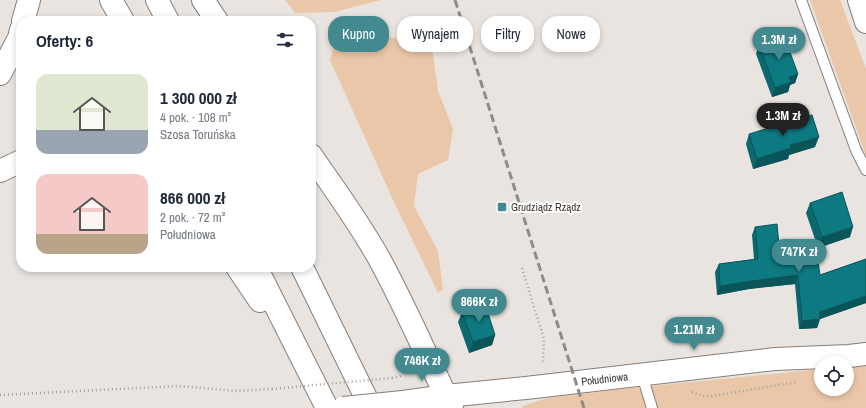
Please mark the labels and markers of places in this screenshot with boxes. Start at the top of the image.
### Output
pin: 1.3M zł [742,27,816,61]
pin: 1.3M zł [746,103,820,137]
place label: Grudziądz Rządz [511,200,581,214]
marker: Grudziądz Rządz [496,201,508,213]
pin: 747K zł [762,239,836,273]
pin: 866K zł [442,289,516,323]
pin: 1.21M zł [653,317,735,351]
pin: 746K zł [385,348,459,382]

